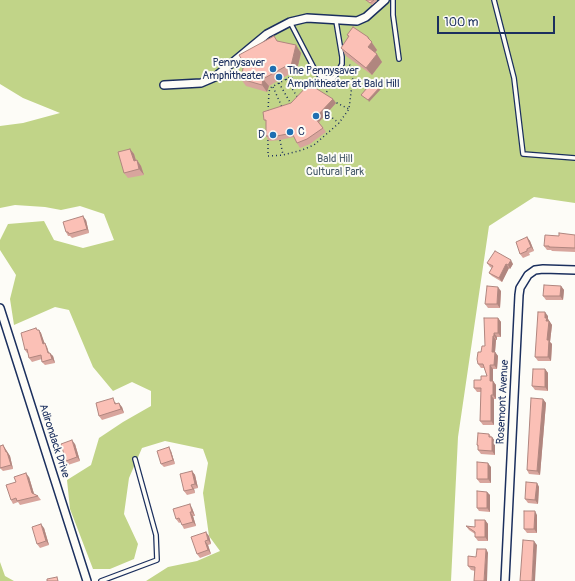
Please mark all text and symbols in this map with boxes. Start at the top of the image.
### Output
scale bar [439,8,557,34]
text: 100 m [444,15,478,30]
place label: Pennysaver Amphitheater [202,56,265,82]
marker: Pennysaver Amphitheater [268,64,278,74]
place label: The Pennysaver Amphitheater at Bald Hill [287,64,400,90]
marker: The Pennysaver Amphitheater at Bald Hill [274,72,284,82]
place label: B [324,109,330,123]
marker: B [311,111,321,121]
place label: C [298,125,305,139]
marker: C [285,127,295,137]
place label: D [258,128,265,142]
marker: D [268,130,278,140]
park label: Bald Hill Cultural Park [306,152,364,178]
street label: Rosemont Avenue [494,359,512,445]
street label: Adirondack Drive [36,402,72,480]

